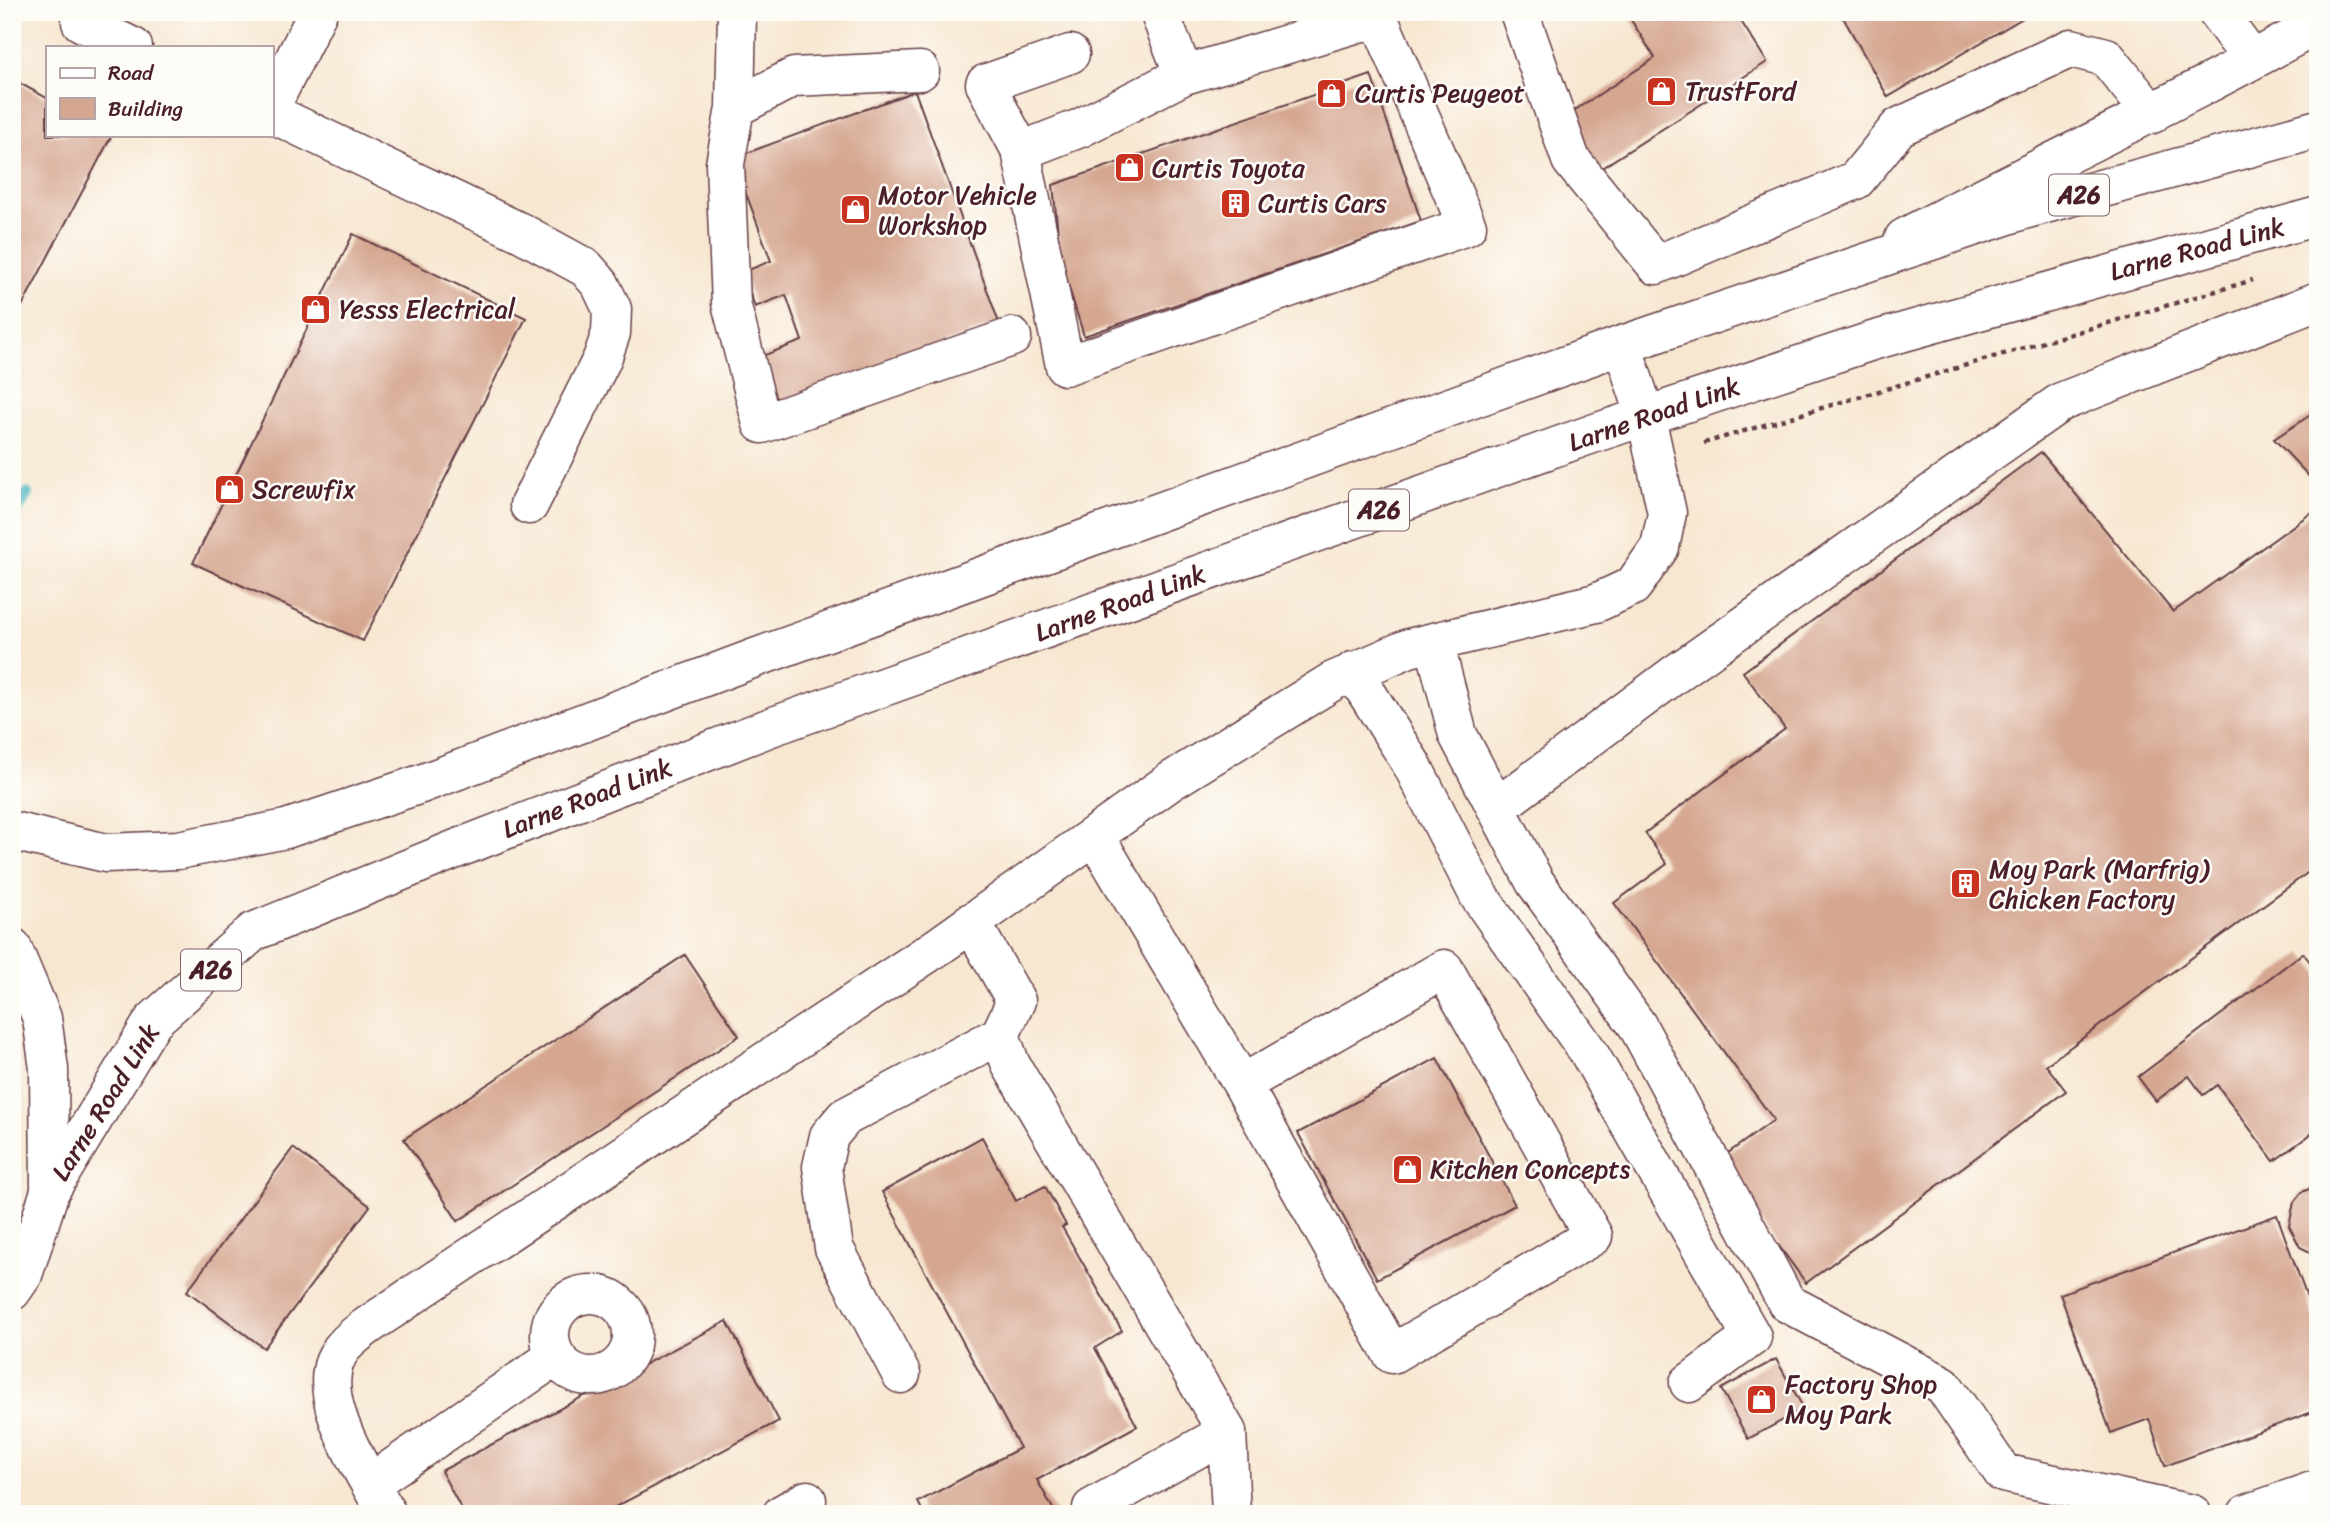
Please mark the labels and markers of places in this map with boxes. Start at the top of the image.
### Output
place label: TrustFord [1685,68,1798,114]
place label: Curtis Peugeot [1355,70,1525,116]
shop icon: TrustFord [1645,74,1679,108]
shop icon: Curtis Peugeot [1315,76,1349,110]
place label: Curtis Toyota [1152,145,1306,191]
shop icon: Curtis Toyota [1112,151,1146,185]
place label: Motor Vehicle Workshop [878,172,1037,248]
place label: Curtis Cars [1258,180,1387,226]
building icon: Curtis Cars [1218,186,1252,220]
shop icon: Motor Vehicle Workshop [838,193,872,227]
place label: Yesss Electrical [339,286,516,332]
shop icon: Yesss Electrical [299,292,333,326]
place label: Screwfix [252,466,357,512]
shop icon: Screwfix [212,472,246,506]
place label: Moy Park (Marfrig) Chicken Factory [1989,846,2210,922]
building icon: Moy Park (Marfrig) Chicken Factory [1949,867,1983,901]
place label: Kitchen Concepts [1430,1146,1631,1192]
shop icon: Kitchen Concepts [1390,1152,1424,1186]
place label: Factory Shop Moy Park [1785,1361,1938,1437]
shop icon: Factory Shop Moy Park [1745,1382,1779,1416]

